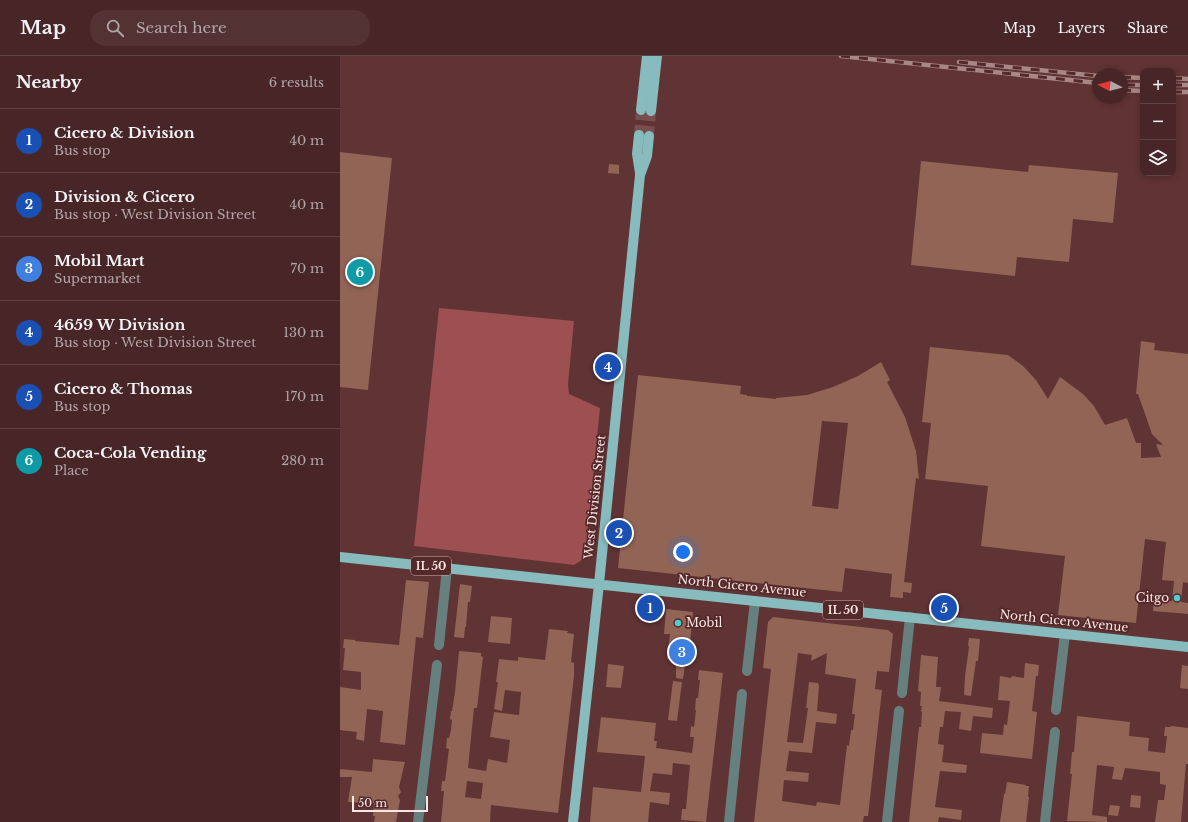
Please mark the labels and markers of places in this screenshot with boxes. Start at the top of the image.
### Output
pin: 6 [347,257,373,287]
pin: 4 [595,352,621,382]
pin: 2 [606,518,632,548]
place label: Citgo [1136,590,1169,605]
pin: 1 [637,593,663,623]
pin: 5 [931,593,957,623]
marker: Citgo [1172,593,1182,603]
place label: Mobil [686,615,723,630]
marker: Mobil [673,618,683,628]
pin: 3 [669,637,695,667]

